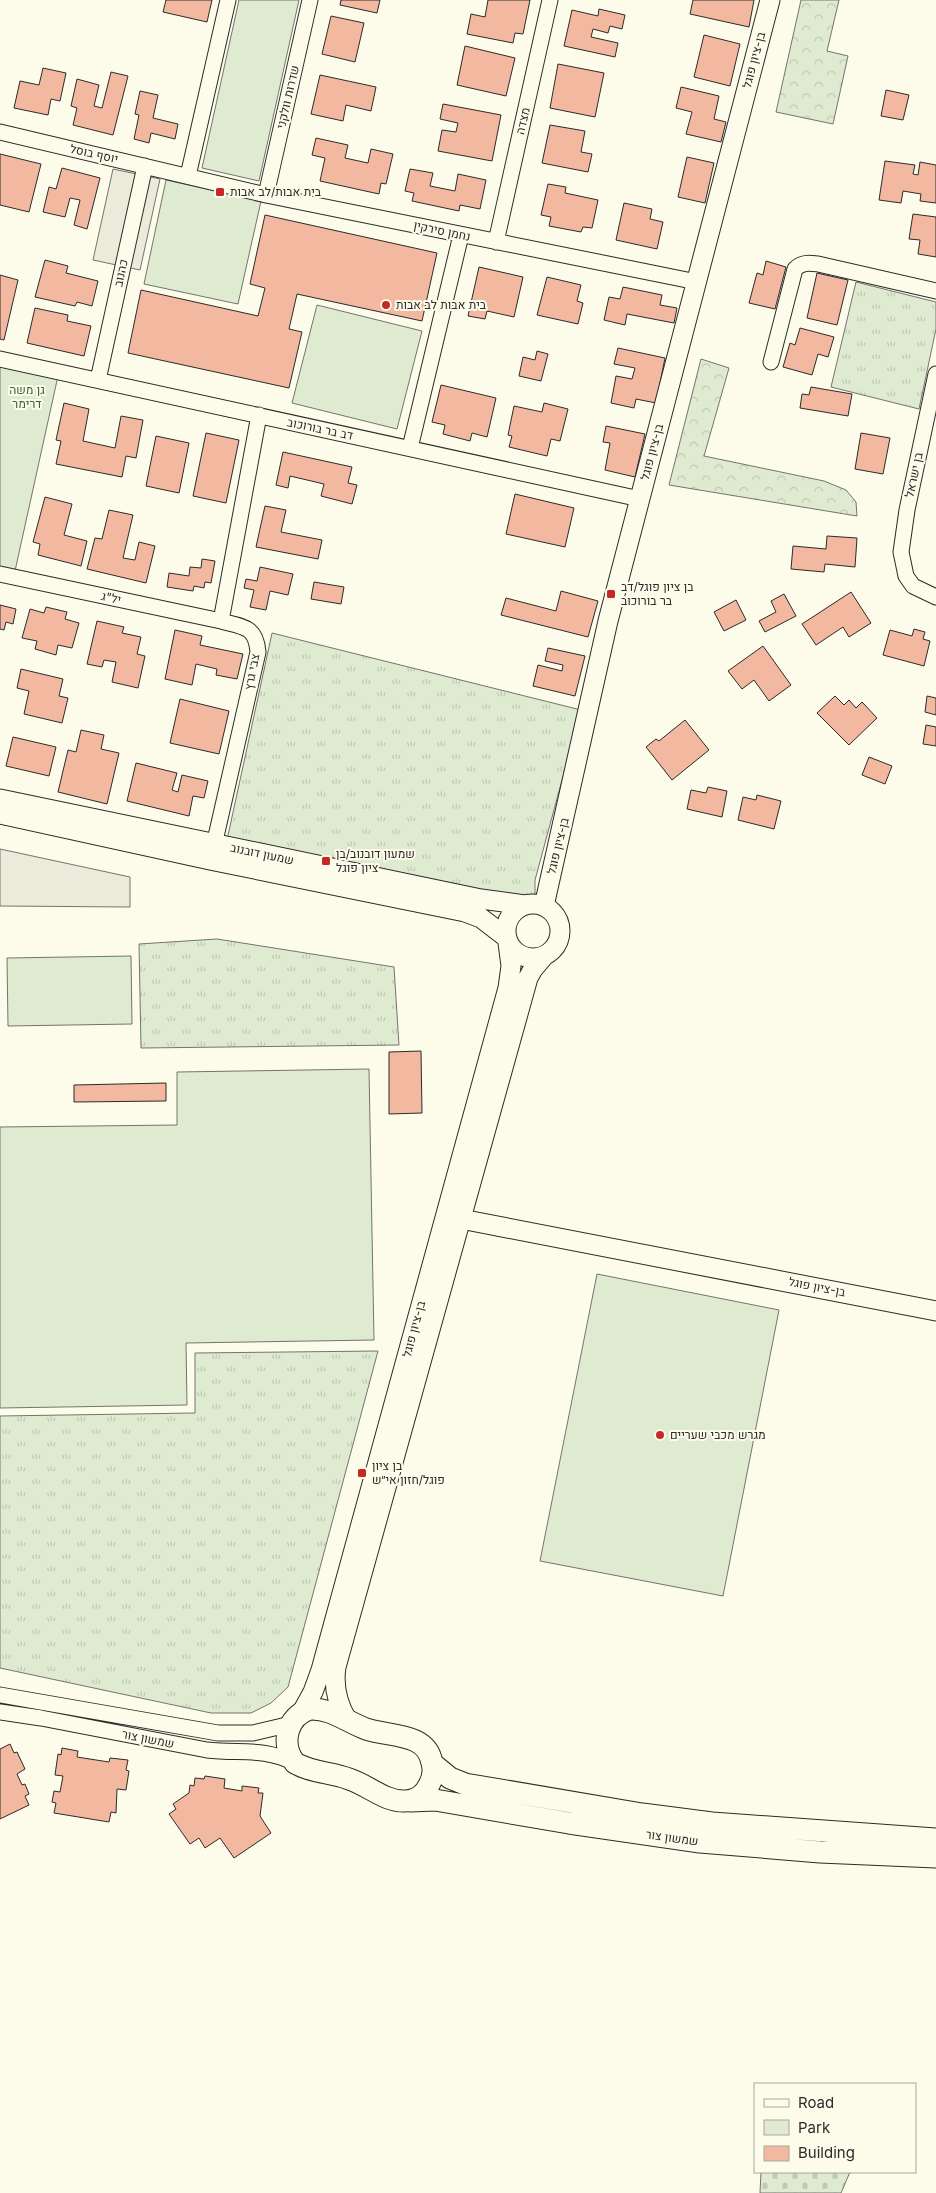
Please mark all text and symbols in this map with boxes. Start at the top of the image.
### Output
street label: בן-ציון פוגל [739,29,768,90]
street label: שדרות וולקני [273,64,302,130]
street label: מצדה [512,106,533,136]
street label: יוסף בוסל [69,141,120,166]
place label: בית אבות/לב אבות [230,184,322,199]
marker: בית אבות/לב אבות [214,186,226,198]
street label: נחמן סירקין [412,217,472,244]
street label: כהנוב [110,258,131,288]
place label: בית אבות לב אבות [396,297,487,312]
marker: בית אבות לב אבות [380,299,392,311]
park label: גן משה דרימר [9,382,45,411]
street label: דב בר בורוכוב [286,414,355,443]
street label: בן-ציון פוגל [637,421,666,482]
street label: בן ישראל [901,450,926,499]
place label: בן ציון פוגל/דב בר בורוכוב [621,579,694,608]
street label: יל"ג [100,588,122,607]
marker: בן ציון פוגל/דב בר בורוכוב [605,588,617,600]
street label: צבי גרץ [241,652,262,691]
street label: בן-ציון פוגל [543,815,572,876]
street label: שמעון דובנוב [229,839,295,868]
place label: שמעון דובנוב/בן ציון פוגל [336,846,415,875]
marker: שמעון דובנוב/בן ציון פוגל [320,855,332,867]
street label: בן-ציון פוגל [787,1274,848,1300]
street label: בן-ציון פוגל [399,1298,428,1359]
place label: מגרש מכבי שעריים [670,1427,766,1442]
marker: מגרש מכבי שעריים [654,1429,666,1441]
place label: בן ציון פוגל/חזון אי״ש [372,1458,445,1487]
marker: בן ציון פוגל/חזון אי״ש [356,1467,368,1479]
street label: שמשון צור [121,1726,176,1751]
street label: שמשון צור [645,1826,699,1849]
legend [754,2083,916,2173]
text: Road [798,2093,834,2112]
text: Park [798,2118,831,2137]
text: Building [798,2143,855,2162]

